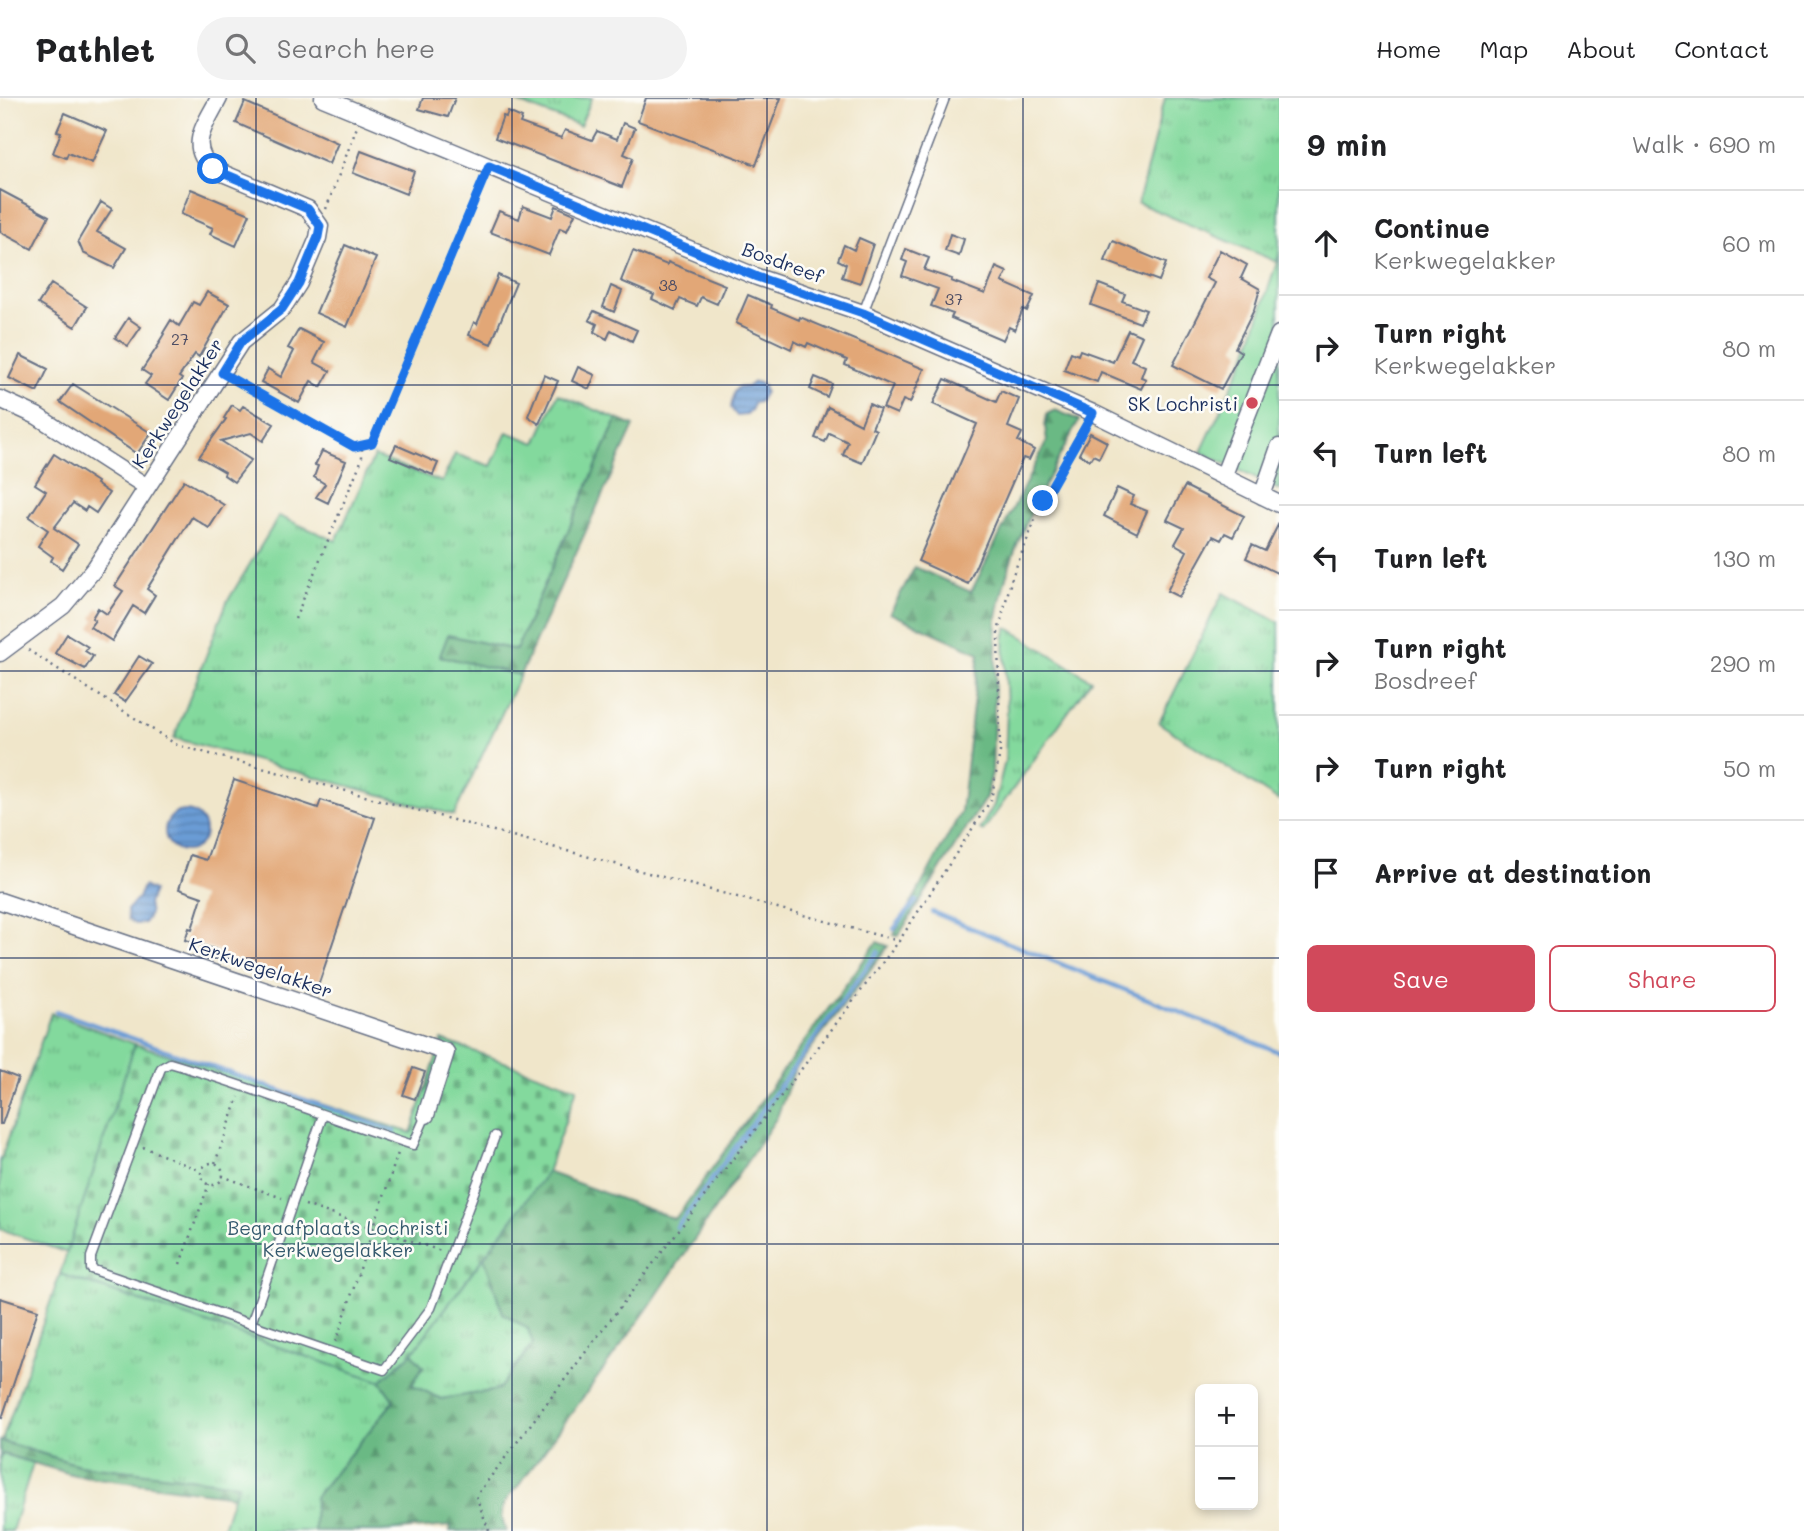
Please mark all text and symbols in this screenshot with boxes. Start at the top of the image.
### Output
search box [197,17,687,80]
text: Pathlet [35,27,155,70]
icon: search [221,29,259,67]
text: Search here [277,31,435,65]
text: Home [1376,33,1441,64]
text: Map [1479,33,1528,64]
text: About [1566,33,1636,64]
text: Contact [1674,33,1769,64]
text: 9 min [1307,124,1387,164]
text: Walk · 690 m [1631,129,1776,159]
route start [197,153,228,184]
text: Continue [1374,211,1490,245]
icon: ahead [1307,224,1345,262]
text: 60 m [1722,228,1776,258]
street label: Bosdreef [739,236,828,288]
text: Kerkwegelakker [1374,245,1556,275]
house number: 38 [658,274,678,295]
house number: 37 [945,288,963,309]
text: Turn right [1374,316,1507,350]
house number: 27 [171,328,189,349]
icon: right [1307,329,1345,367]
street label: Kerkwegelakker [126,333,228,473]
text: 80 m [1722,333,1776,363]
text: Kerkwegelakker [1374,350,1556,380]
place label: SK Lochristi [1128,391,1238,416]
marker: SK Lochristi [1244,395,1260,411]
icon: left [1307,434,1345,472]
text: Turn left [1374,436,1487,470]
text: 80 m [1722,438,1776,468]
route end [1027,485,1058,516]
icon: left [1307,539,1345,577]
text: Turn left [1374,541,1487,575]
text: 130 m [1712,543,1776,573]
text: Turn right [1374,631,1507,665]
icon: right [1307,644,1345,682]
text: 290 m [1710,648,1776,678]
text: Bosdreef [1374,665,1477,695]
icon: right [1307,749,1345,787]
text: Turn right [1374,751,1507,785]
text: 50 m [1723,753,1776,783]
icon: arrive [1307,854,1345,892]
text: Arrive at destination [1374,856,1651,890]
street label: Kerkwegelakker [186,931,336,1003]
button: Save [1307,945,1535,1012]
button: Share [1549,945,1776,1012]
park label: Begraafplaats Lochristi Kerkwegelakker [228,1215,448,1262]
map controls [1195,1384,1258,1510]
button: + [1195,1384,1258,1447]
button: − [1195,1447,1258,1510]

